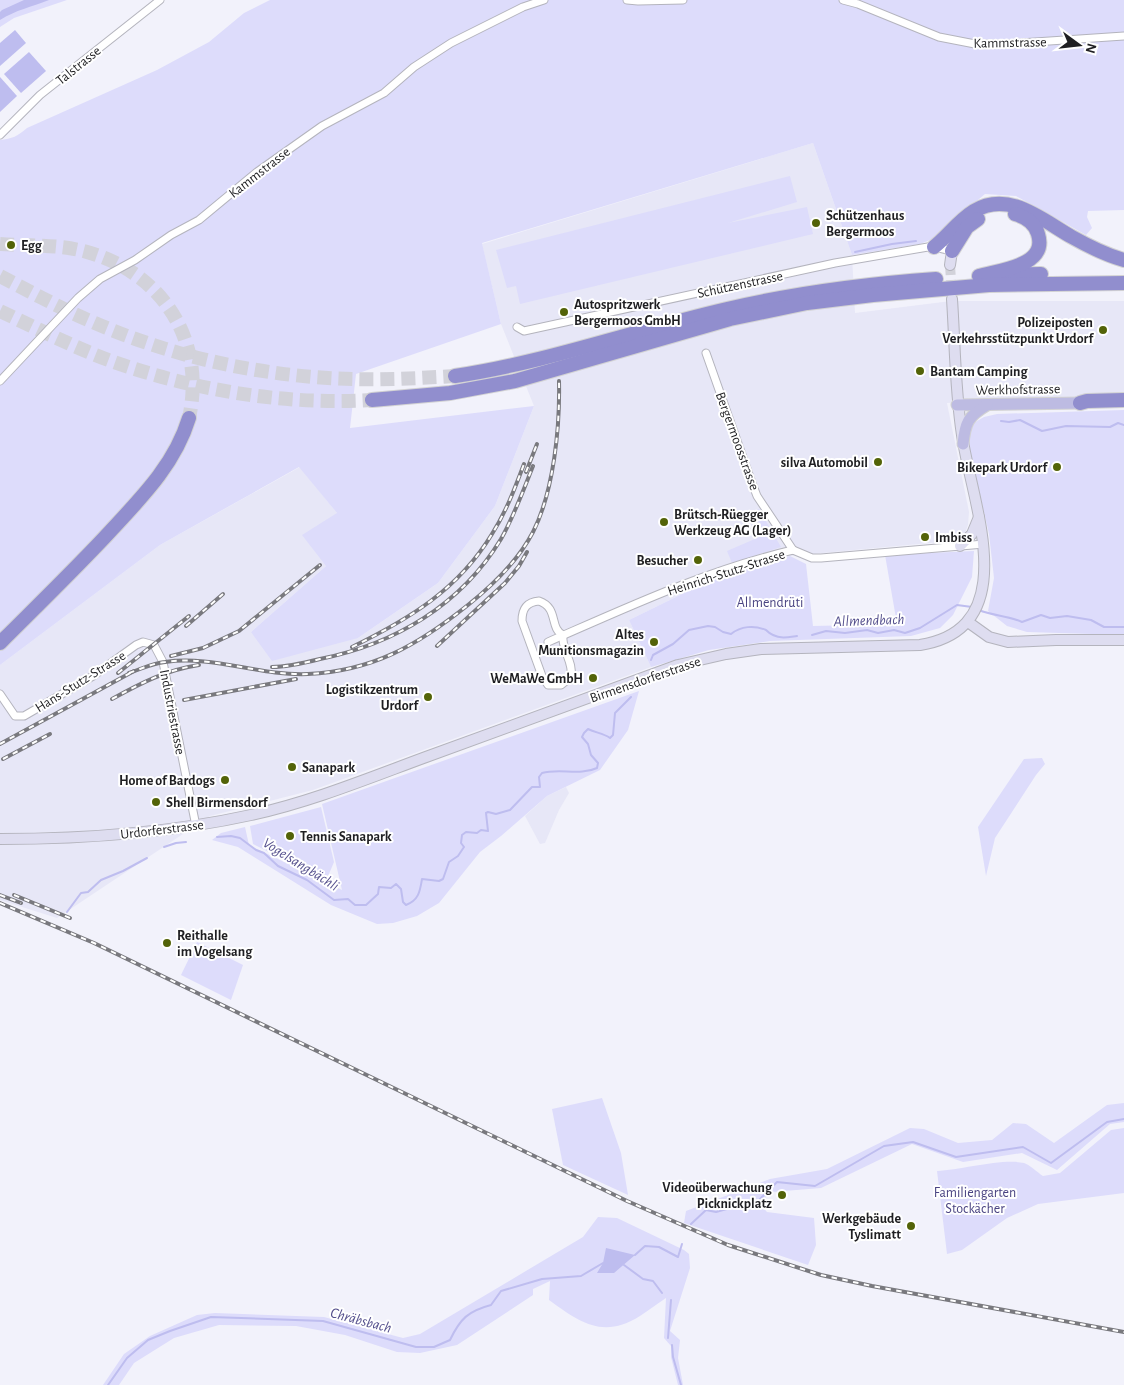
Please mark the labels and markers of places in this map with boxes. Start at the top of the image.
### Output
place label: Schützenhaus Bergermoos [826,209,904,239]
marker: Schützenhaus Bergermoos [810,217,822,229]
marker: Egg [5,239,17,251]
place label: Egg [21,239,43,253]
place label: Autospritzwerk Bergermoos GmbH [574,298,681,328]
marker: Autospritzwerk Bergermoos GmbH [558,306,570,318]
place label: Polizeiposten Verkehrsstützpunkt Urdorf [942,316,1094,346]
marker: Polizeiposten Verkehrsstützpunkt Urdorf [1097,324,1109,336]
marker: Bantam Camping [914,365,926,377]
place label: Bantam Camping [930,365,1028,379]
place label: silva Automobil [781,456,868,470]
marker: silva Automobil [872,456,884,468]
place label: Bikepark Urdorf [957,461,1048,475]
marker: Bikepark Urdorf [1051,461,1063,473]
place label: Brütsch-Rüegger Werkzeug AG (Lager) [674,508,791,538]
marker: Brütsch-Rüegger Werkzeug AG (Lager) [658,516,670,528]
marker: Imbiss [919,531,931,543]
place label: Imbiss [935,531,972,545]
place label: Besucher [636,554,688,568]
marker: Besucher [692,554,704,566]
place label: Altes Munitionsmagazin [538,628,644,658]
marker: Altes Munitionsmagazin [648,636,660,648]
place label: WeMaWe GmbH [490,672,583,686]
marker: WeMaWe GmbH [587,672,599,684]
place label: Logistikzentrum Urdorf [326,683,419,713]
marker: Logistikzentrum Urdorf [422,691,434,703]
marker: Sanapark [286,761,298,773]
place label: Sanapark [302,761,355,775]
place label: Home of Bardogs [119,774,215,788]
marker: Home of Bardogs [219,774,231,786]
marker: Shell Birmensdorf [150,796,162,808]
place label: Shell Birmensdorf [166,796,269,810]
marker: Tennis Sanapark [284,830,296,842]
place label: Tennis Sanapark [300,830,392,844]
place label: Reithalle im Vogelsang [177,929,253,959]
marker: Reithalle im Vogelsang [161,937,173,949]
place label: Videoüberwachung Picknickplatz [662,1181,773,1211]
marker: Videoüberwachung Picknickplatz [776,1189,788,1201]
place label: Werkgebäude Tyslimatt [822,1212,901,1242]
marker: Werkgebäude Tyslimatt [905,1220,917,1232]

